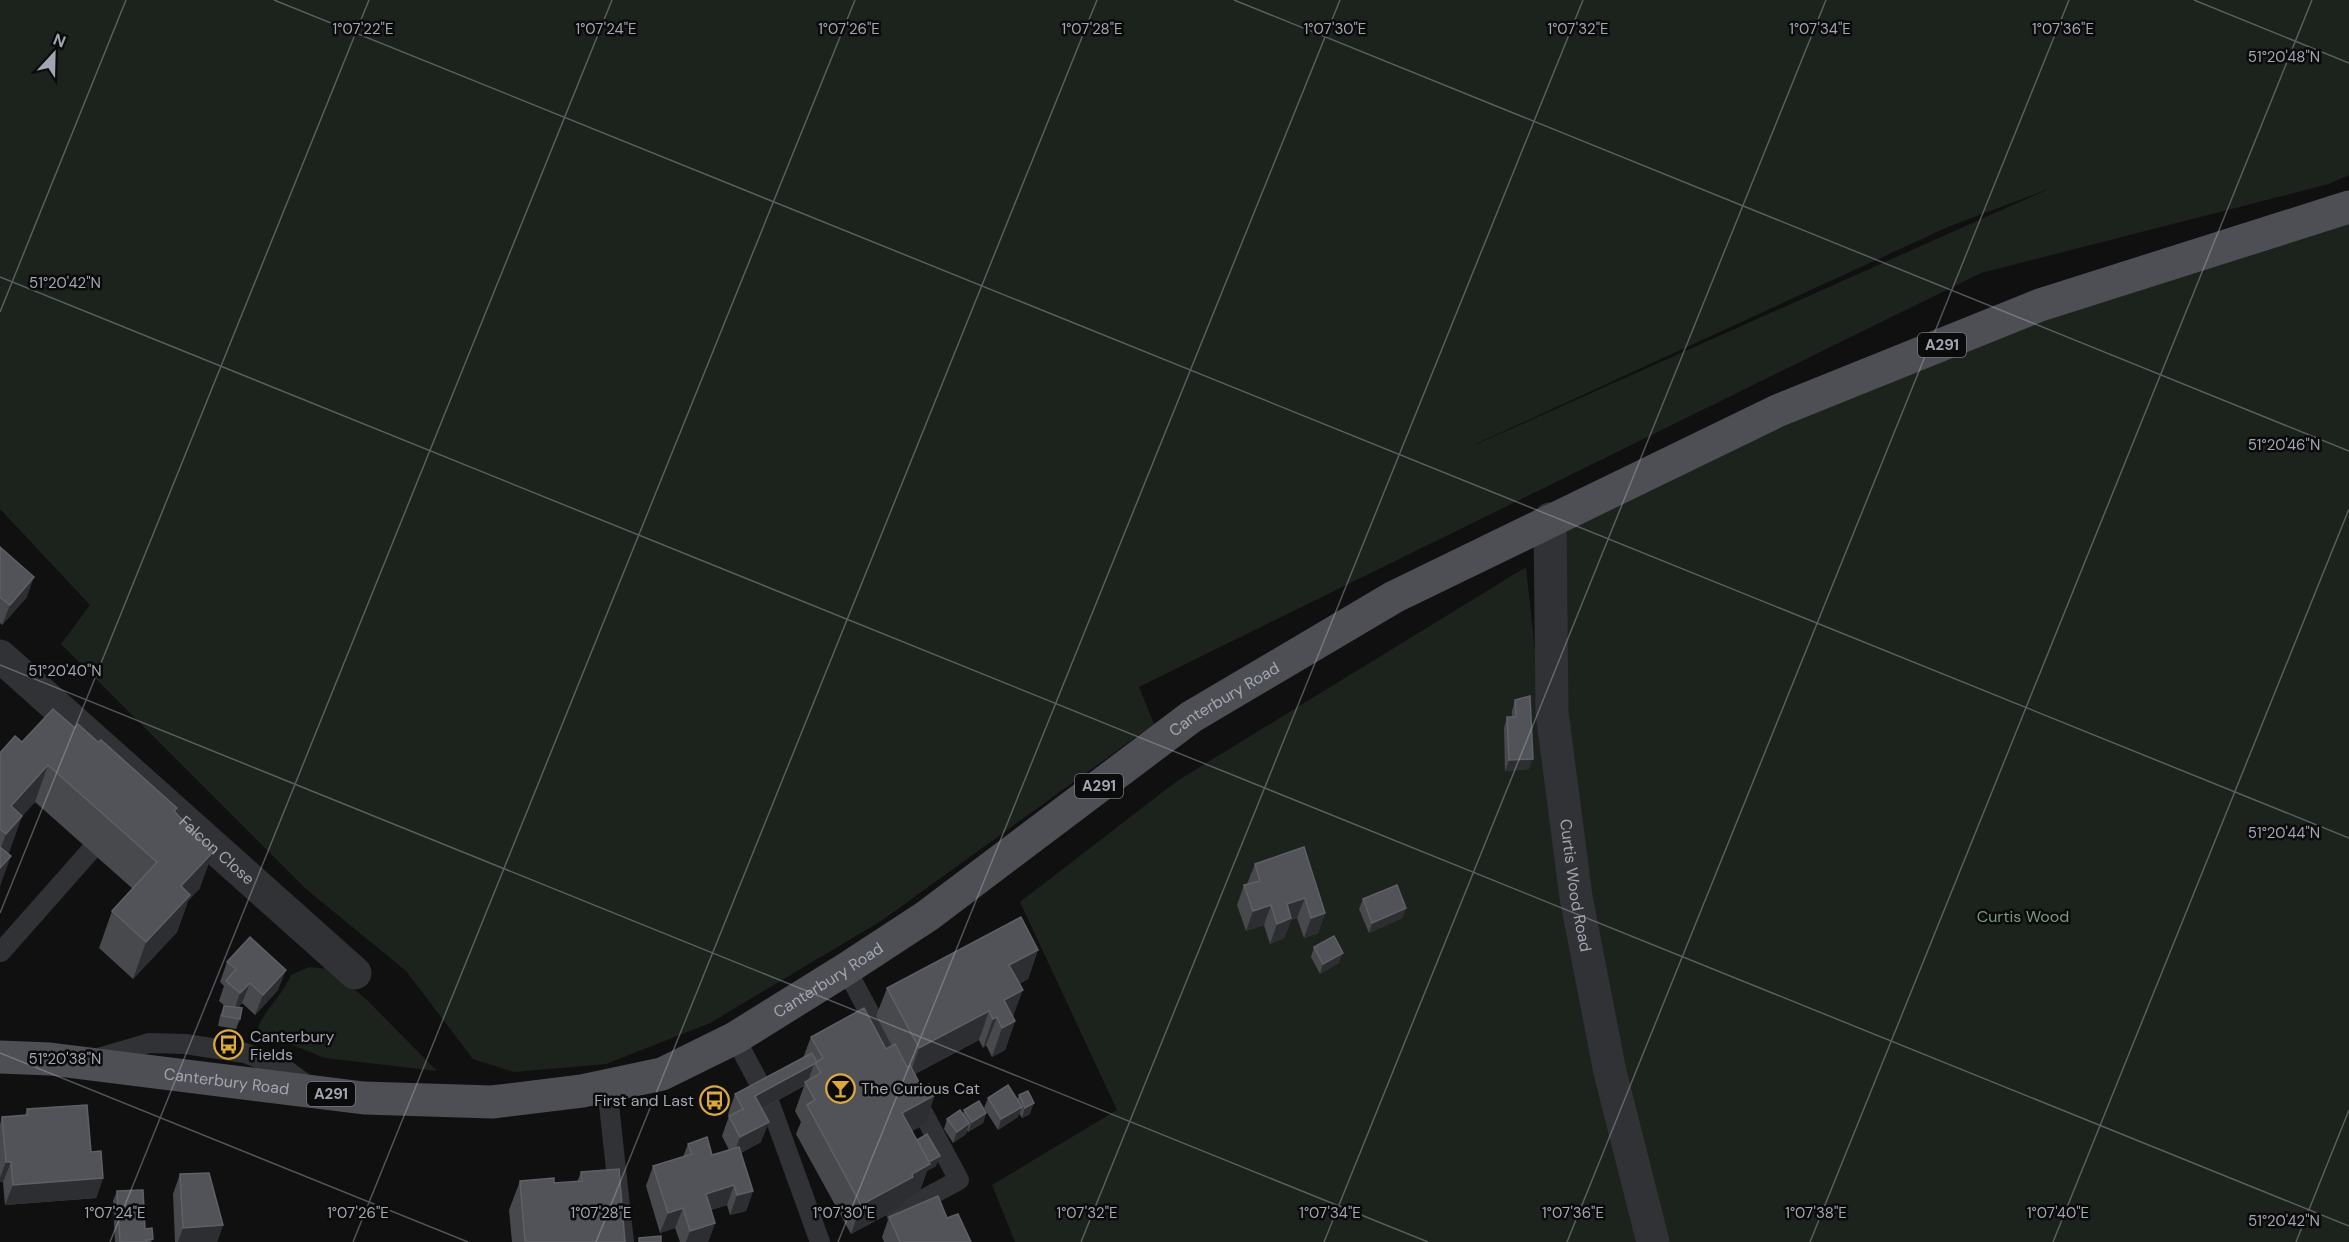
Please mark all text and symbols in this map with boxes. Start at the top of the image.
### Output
text: 1°07'22"E [333,19,393,39]
text: 1°07'24"E [575,19,637,39]
text: 1°07'26"E [818,19,880,39]
text: 1°07'28"E [1061,19,1123,39]
text: 1°07'30"E [1304,19,1366,39]
text: 1°07'32"E [1547,19,1609,39]
text: 1°07'34"E [1789,19,1851,39]
text: 1°07'36"E [2032,19,2094,39]
north arrow [24,24,84,84]
text: N [50,29,69,52]
text: 51°20'48"N [2248,47,2320,67]
text: 51°20'42"N [29,273,101,293]
road number: A291 [1918,333,1966,357]
text: 51°20'46"N [2248,435,2320,455]
street label: Canterbury Road [1165,657,1283,741]
text: 51°20'40"N [28,661,102,681]
road number: A291 [1075,774,1123,798]
street label: Falcon Close [175,811,259,889]
street label: Curtis Wood Road [1555,818,1596,954]
text: 51°20'44"N [2248,823,2320,843]
park label: Curtis Wood [1977,906,2069,927]
street label: Canterbury Road [769,938,887,1023]
place label: Canterbury Fields [250,1026,335,1065]
bus stop icon: Canterbury Fields [213,1029,245,1061]
text: 51°20'38"N [29,1049,101,1069]
street label: Canterbury Road [163,1063,290,1100]
bar icon: The Curious Cat [824,1072,856,1104]
place label: The Curious Cat [861,1078,980,1099]
road number: A291 [307,1082,355,1106]
bus stop icon: First and Last [699,1084,731,1116]
place label: First and Last [594,1090,694,1111]
text: 1°07'24"E [84,1203,146,1223]
text: 1°07'26"E [327,1203,389,1223]
text: 1°07'28"E [570,1203,632,1223]
text: 1°07'30"E [813,1203,875,1223]
text: 1°07'32"E [1056,1203,1118,1223]
text: 1°07'34"E [1299,1203,1361,1223]
text: 1°07'36"E [1542,1203,1604,1223]
text: 1°07'38"E [1785,1203,1847,1223]
text: 1°07'40"E [2027,1203,2089,1223]
text: 51°20'42"N [2248,1211,2320,1231]

